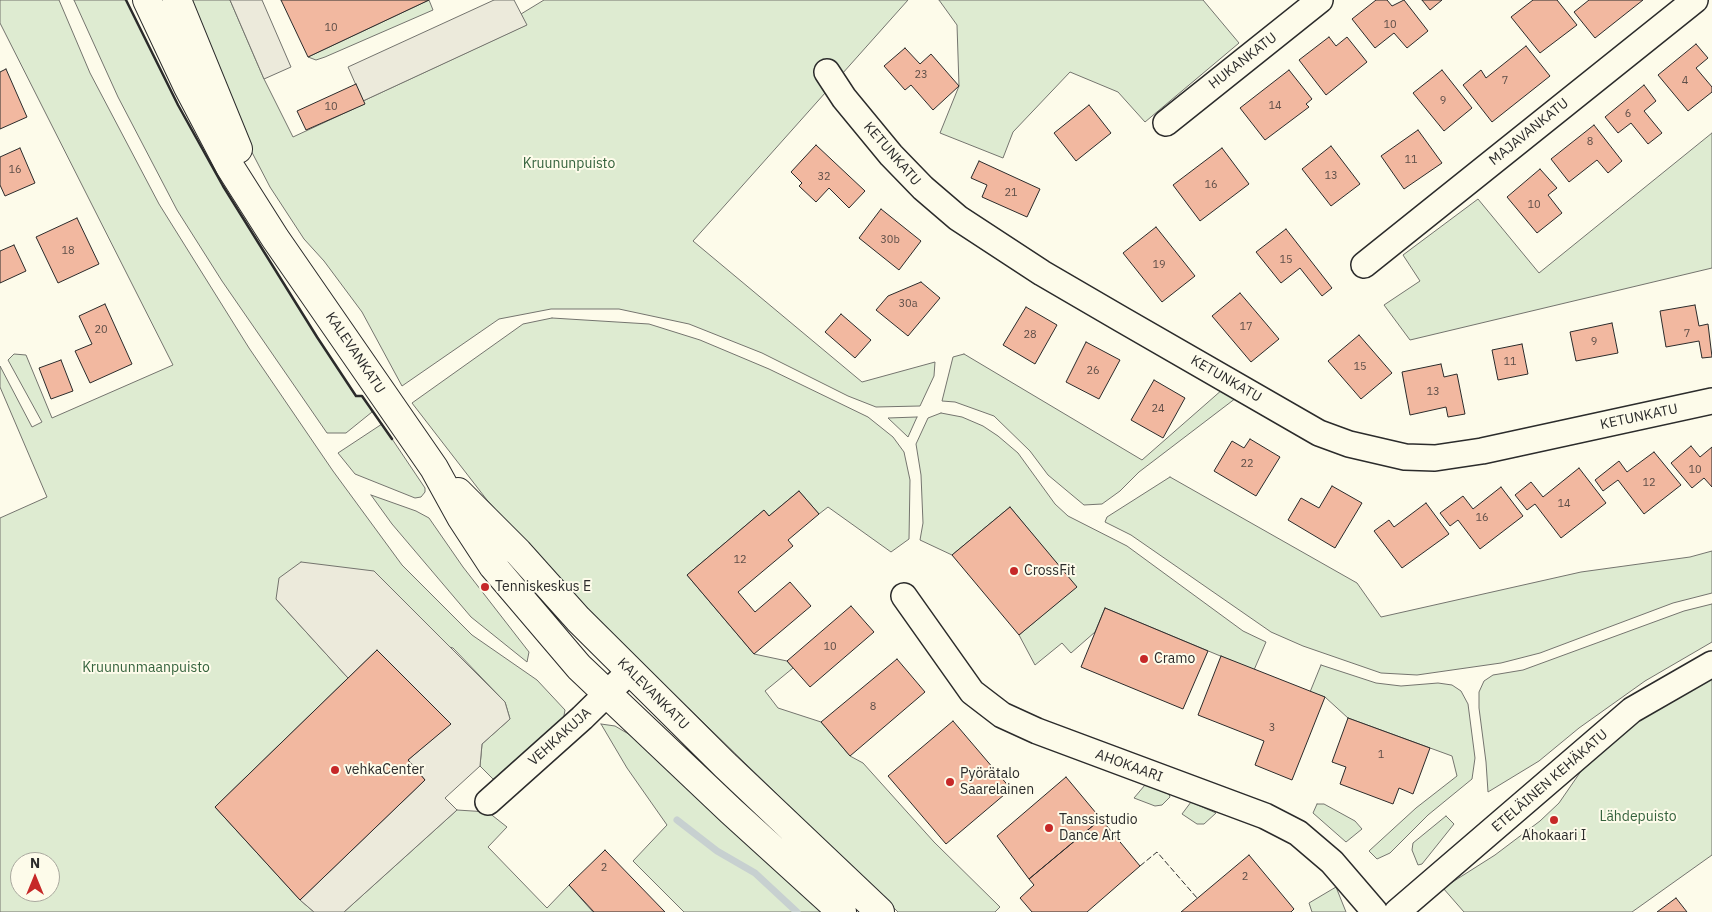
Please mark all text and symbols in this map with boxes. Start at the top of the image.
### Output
house number: 10 [1383,18,1397,32]
house number: 10 [324,21,338,35]
street label: HUKANKATU [1206,29,1280,93]
house number: 23 [914,68,928,82]
house number: 7 [1502,74,1508,88]
house number: 4 [1682,74,1688,88]
house number: 9 [1440,94,1446,108]
street label: MAJAVANKATU [1486,95,1572,169]
house number: 14 [1268,99,1282,113]
house number: 10 [324,100,338,114]
house number: 6 [1625,107,1631,121]
street label: KETUNKATU [860,119,924,189]
house number: 8 [1587,135,1593,149]
house number: 11 [1404,153,1418,167]
park label: Kruununpuisto [523,156,615,172]
house number: 16 [8,163,22,177]
house number: 13 [1324,169,1338,183]
house number: 32 [817,170,831,184]
house number: 16 [1204,178,1218,192]
house number: 21 [1004,186,1018,200]
house number: 10 [1527,198,1541,212]
house number: 30b [880,233,900,247]
house number: 18 [61,244,75,258]
house number: 15 [1279,253,1293,267]
house number: 19 [1152,258,1166,272]
house number: 30a [898,297,918,311]
street label: KALEVANKATU [322,309,388,397]
house number: 17 [1239,320,1253,334]
house number: 20 [94,323,108,337]
house number: 7 [1684,327,1690,341]
house number: 28 [1023,328,1037,342]
house number: 9 [1591,335,1597,349]
street label: KETUNKATU [1188,352,1264,406]
house number: 11 [1503,355,1517,369]
house number: 15 [1353,360,1367,374]
house number: 26 [1086,364,1100,378]
house number: 13 [1426,385,1440,399]
street label: KETUNKATU [1599,401,1679,433]
house number: 24 [1151,402,1165,416]
house number: 22 [1240,457,1254,471]
house number: 10 [1688,463,1702,477]
house number: 12 [1642,476,1656,490]
house number: 14 [1557,497,1571,511]
house number: 16 [1475,511,1489,525]
house number: 12 [733,553,747,567]
place label: CrossFit [1024,563,1075,579]
marker: CrossFit [1008,565,1020,577]
place label: Tenniskeskus E [495,579,591,595]
marker: Tenniskeskus E [479,581,491,593]
house number: 10 [823,640,837,654]
place label: Cramo [1154,651,1195,667]
marker: Cramo [1138,653,1150,665]
street label: KALEVANKATU [614,655,692,733]
park label: Kruununmaanpuisto [82,660,210,676]
house number: 8 [870,700,876,714]
street label: VEHKAKUJA [525,704,595,770]
house number: 3 [1269,721,1275,735]
street label: ETELÄINEN KEHÄKATU [1489,726,1611,836]
street label: AHOKAARI [1093,746,1165,786]
house number: 1 [1378,748,1384,762]
place label: vehkaCenter [345,762,424,778]
marker: vehkaCenter [329,764,341,776]
place label: Pyörätalo Saarelainen [960,766,1034,799]
marker: Pyörätalo Saarelainen [944,776,956,788]
park label: Lähdepuisto [1599,809,1677,825]
place label: Tanssistudio Dance Art [1059,812,1138,844]
marker: Ahokaari I [1548,814,1560,826]
marker: Tanssistudio Dance Art [1043,822,1055,834]
place label: Ahokaari I [1522,828,1586,844]
north arrow [10,852,60,902]
text: N [30,854,40,872]
house number: 2 [601,861,607,875]
house number: 2 [1242,870,1248,884]

